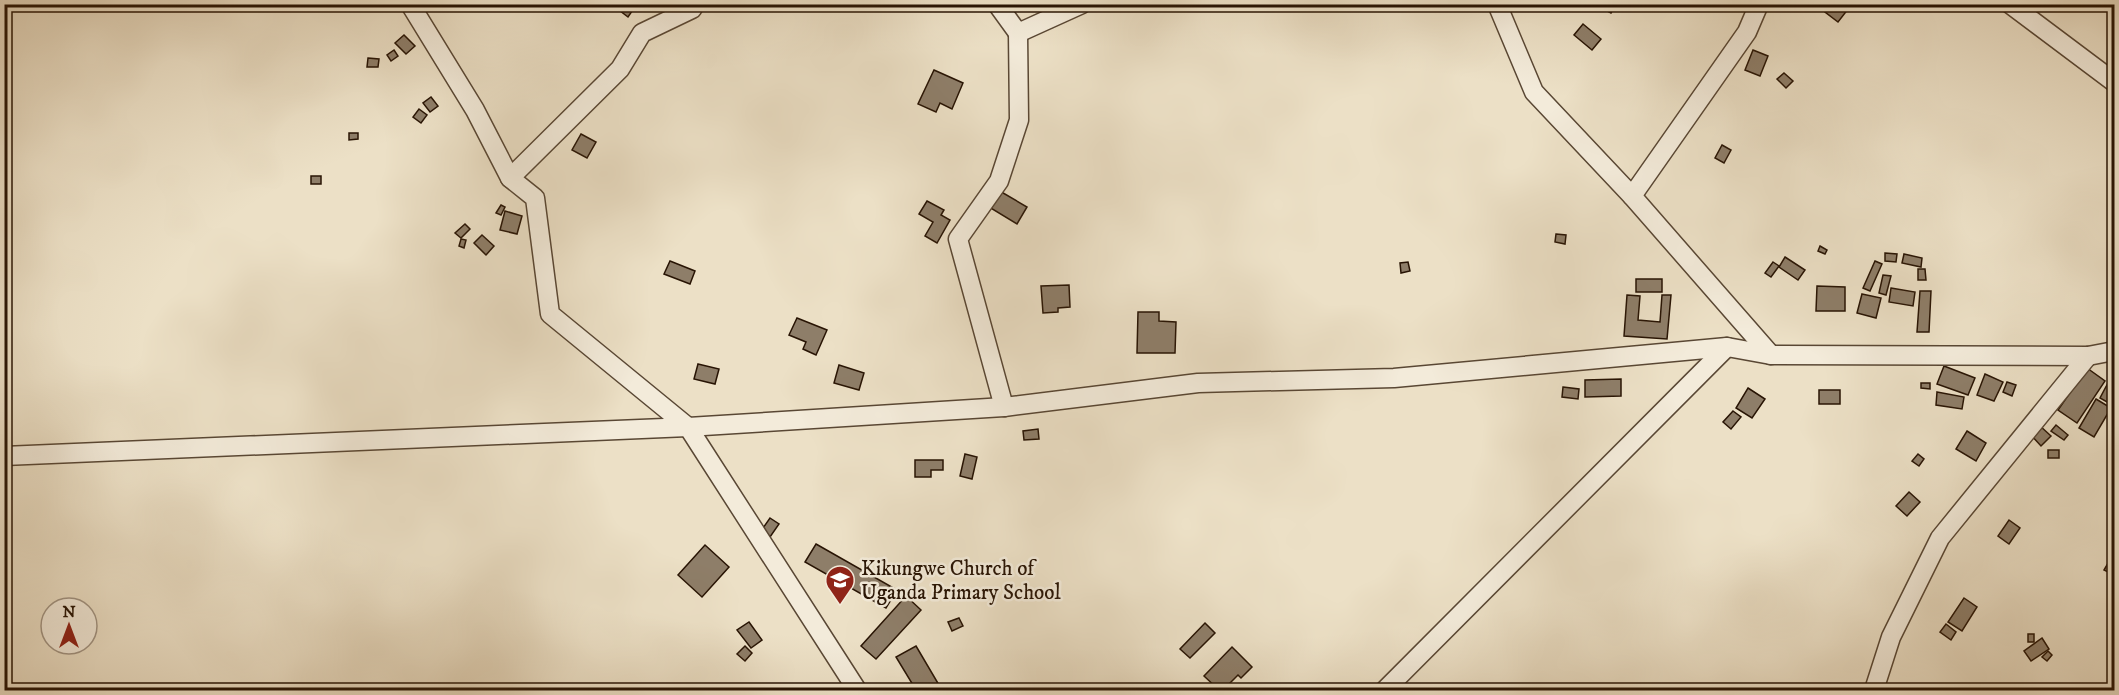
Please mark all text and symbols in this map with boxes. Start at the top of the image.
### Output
place label: Kikungwe Church of Uganda Primary School [861,556,1061,606]
school or university icon: Kikungwe Church of Uganda Primary School [824,564,856,606]
north arrow [39,596,99,656]
text: N [62,602,76,622]

